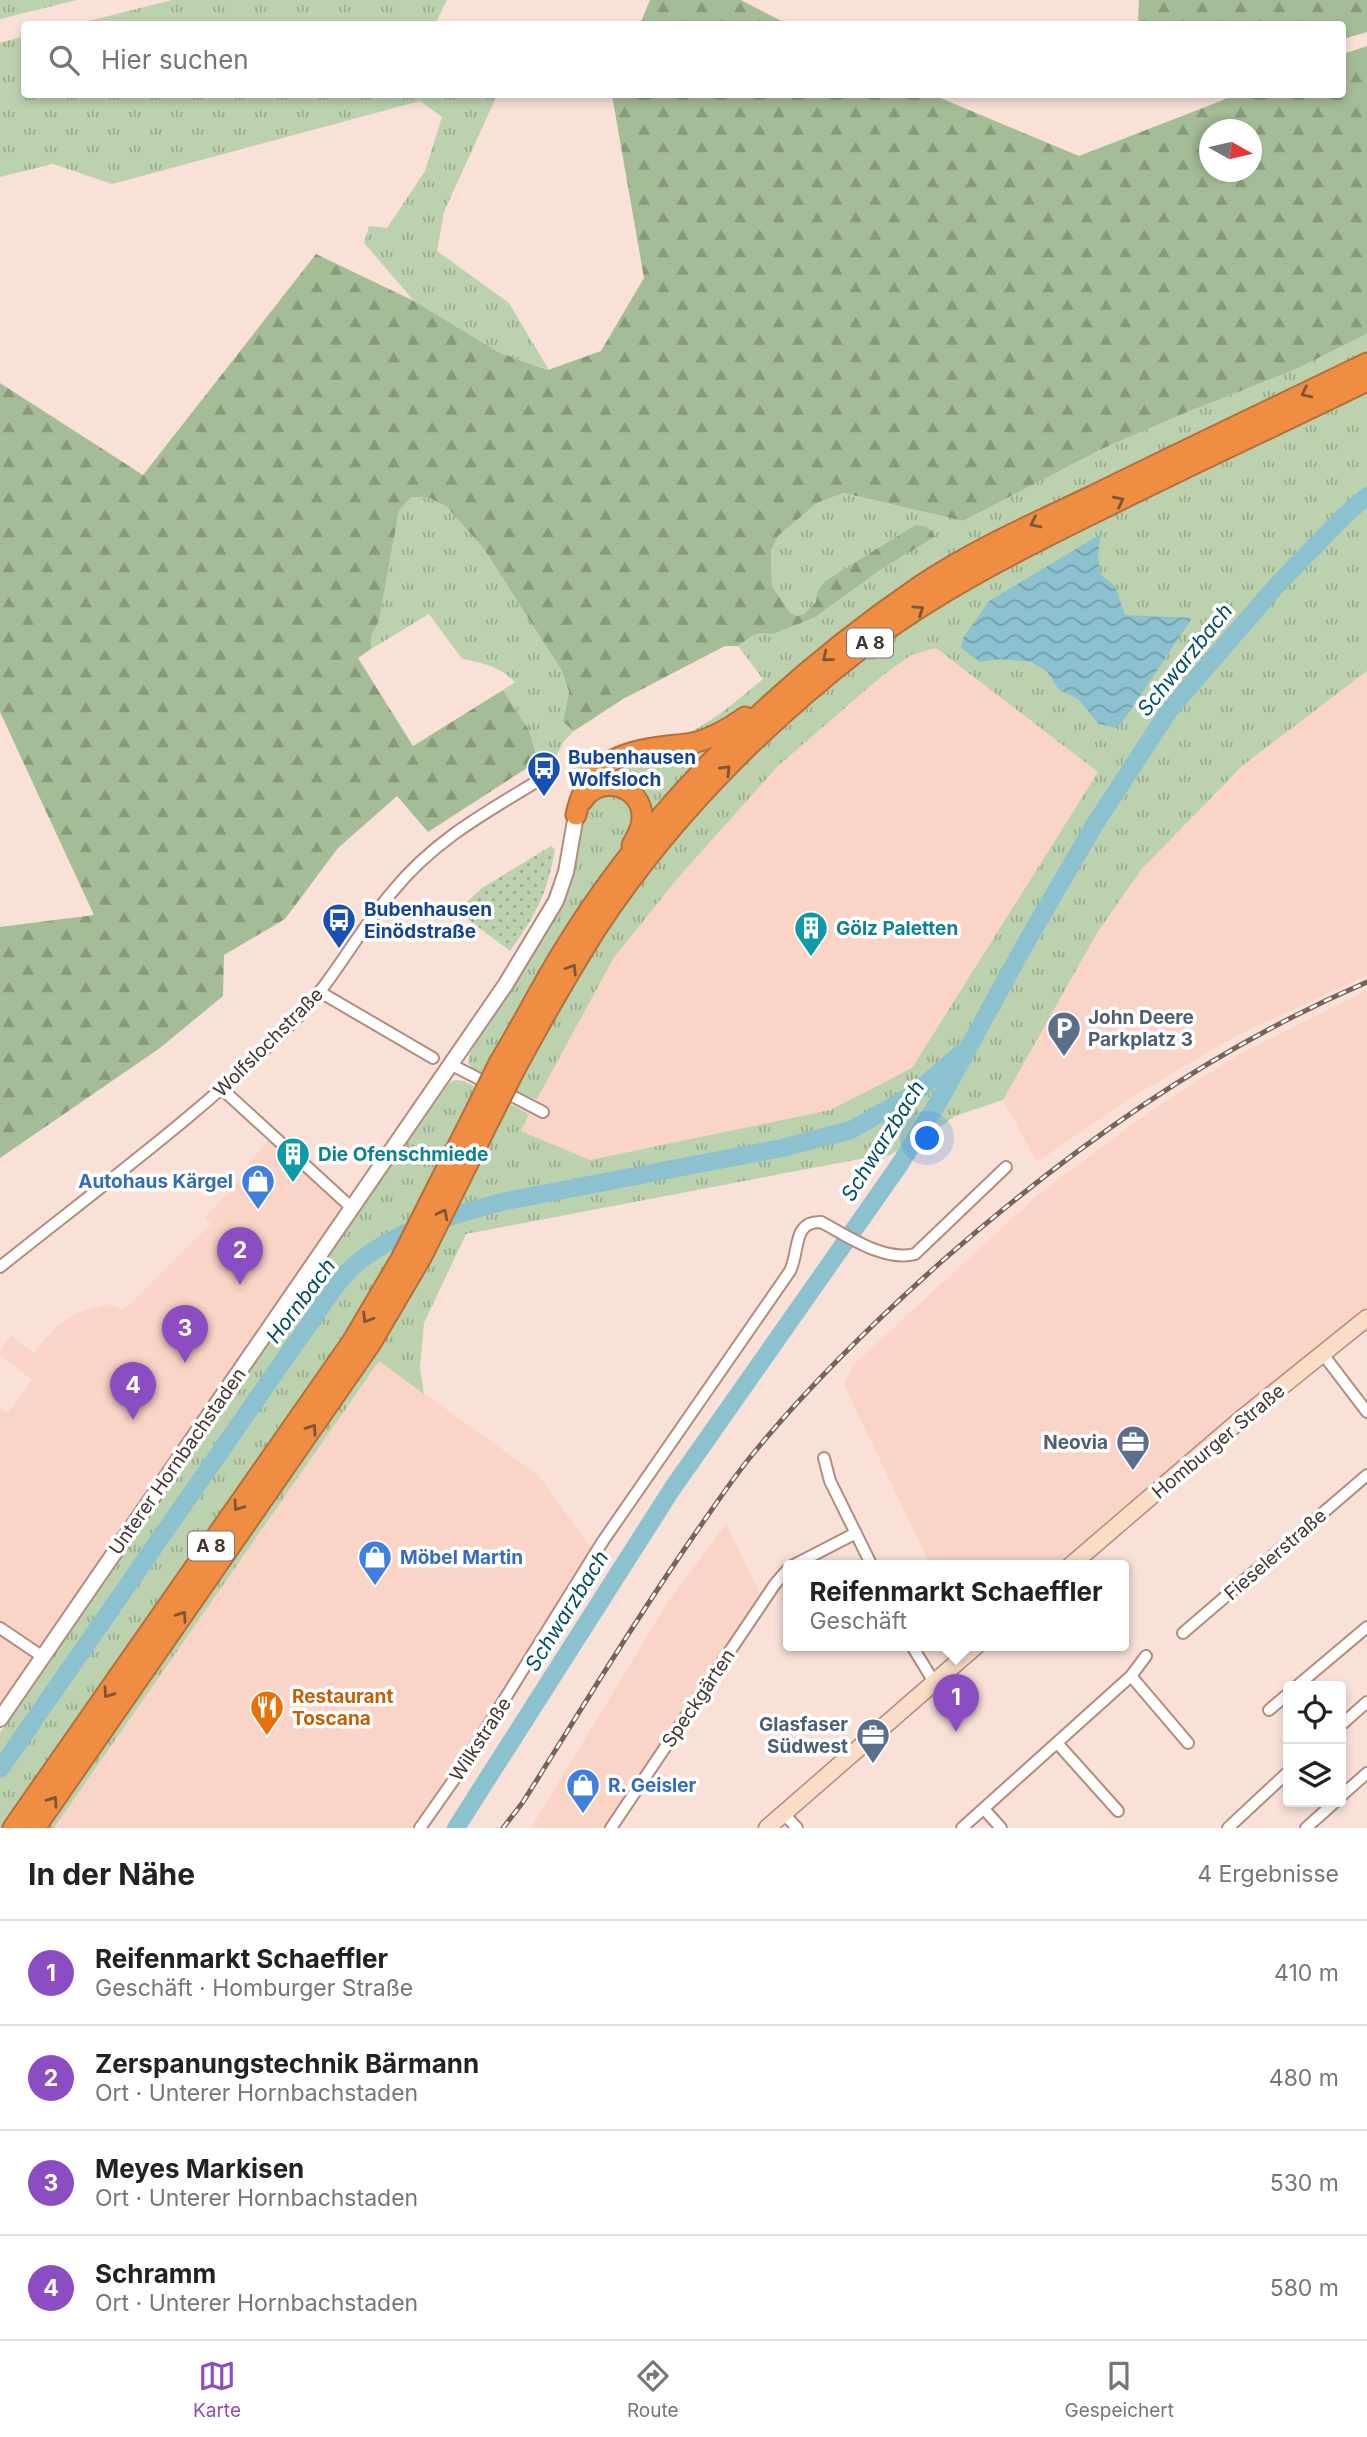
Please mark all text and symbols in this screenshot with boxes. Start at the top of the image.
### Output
search box [21,21,1346,98]
icon: search [45,41,83,79]
text: Hier suchen [101,44,249,75]
north arrow [1199,119,1262,182]
one-way arrow [1301,384,1313,398]
one-way arrow [1112,495,1124,509]
one-way arrow [1030,515,1042,529]
water label: Schwarzbach [1132,598,1238,721]
one-way arrow [912,605,925,618]
road number: A 8 [847,628,893,658]
one-way arrow [822,648,834,661]
place label: Bubenhausen Wolfsloch [568,746,696,791]
bus stop icon: Bubenhausen Wolfsloch [525,749,563,798]
one-way arrow [717,765,730,778]
place label: Bubenhausen Einödstraße [364,898,492,943]
bus stop icon: Bubenhausen Einödstraße [320,901,358,950]
building icon: Gölz Paletten [792,909,830,958]
place label: Gölz Paletten [836,917,958,940]
one-way arrow [563,963,576,976]
street label: Wolfslochstraße [209,983,328,1102]
place label: John Deere Parkplatz 3 [1088,1006,1194,1051]
parking icon: John Deere Parkplatz 3 [1045,1009,1083,1058]
water label: Schwarzbach [836,1076,930,1206]
your location [910,1121,944,1155]
building icon: Die Ofenschmiede [274,1135,312,1184]
place label: Die Ofenschmiede [318,1143,488,1166]
shop icon: Autohaus Kärgel [239,1162,277,1211]
place label: Autohaus Kärgel [78,1170,233,1193]
one-way arrow [434,1209,448,1221]
pin: 2 [217,1227,263,1285]
water label: Hornbach [261,1254,340,1348]
pin: 3 [162,1305,208,1363]
one-way arrow [362,1311,375,1324]
pin: 4 [110,1362,156,1420]
street label: Unterer Hornbachstaden [104,1364,251,1559]
street label: Homburger Straße [1147,1379,1289,1504]
office icon: Neovia [1114,1423,1152,1472]
one-way arrow [304,1424,316,1437]
place label: Neovia [1043,1431,1108,1454]
one-way arrow [234,1498,246,1511]
street label: Fieselerstraße [1220,1504,1331,1605]
road number: A 8 [188,1532,234,1560]
shop icon: Möbel Martin [356,1538,394,1587]
place label: Möbel Martin [400,1546,523,1569]
water label: Schwarzbach [520,1546,614,1676]
popup [783,1560,1129,1651]
text: Reifenmarkt Schaeffler [809,1576,1103,1607]
text: Geschäft [809,1607,907,1635]
one-way arrow [174,1611,186,1624]
street label: Speckgärten [657,1645,740,1752]
pin: 1 [933,1674,979,1732]
map controls [1283,1681,1346,1807]
button: locate [1283,1681,1346,1744]
one-way arrow [104,1685,116,1698]
place label: Restaurant Toscana [292,1685,393,1730]
restaurant icon: Restaurant Toscana [248,1688,286,1737]
street label: Wilkstraße [445,1693,516,1785]
place label: Glasfaser Südwest [759,1713,848,1758]
office icon: Glasfaser Südwest [854,1716,892,1765]
button: layers [1283,1744,1346,1807]
shop icon: R. Geisler [564,1766,602,1815]
place label: R. Geisler [608,1774,697,1797]
one-way arrow [45,1796,58,1809]
text: In der Nähe [28,1856,195,1892]
text: 4 Ergebnisse [1197,1860,1339,1888]
text: Reifenmarkt Schaeffler [95,1943,388,1974]
text: 1 [46,1959,56,1987]
text: 410 m [1274,1959,1339,1987]
text: Geschäft · Homburger Straße [95,1974,413,2002]
text: Zerspanungstechnik Bärmann [95,2048,479,2079]
text: 2 [44,2064,58,2092]
text: 480 m [1269,2064,1339,2092]
text: Ort · Unterer Hornbachstaden [95,2079,418,2107]
text: Meyes Markisen [95,2153,304,2184]
text: 3 [44,2169,58,2197]
text: 530 m [1270,2169,1339,2197]
text: Ort · Unterer Hornbachstaden [95,2184,418,2212]
text: Schramm [95,2258,216,2289]
text: 4 [43,2274,59,2302]
text: 580 m [1270,2274,1339,2302]
text: Ort · Unterer Hornbachstaden [95,2289,418,2317]
tab: Karte [193,2357,241,2422]
tab: Route [627,2357,679,2422]
tab: Gespeichert [1065,2357,1174,2422]

